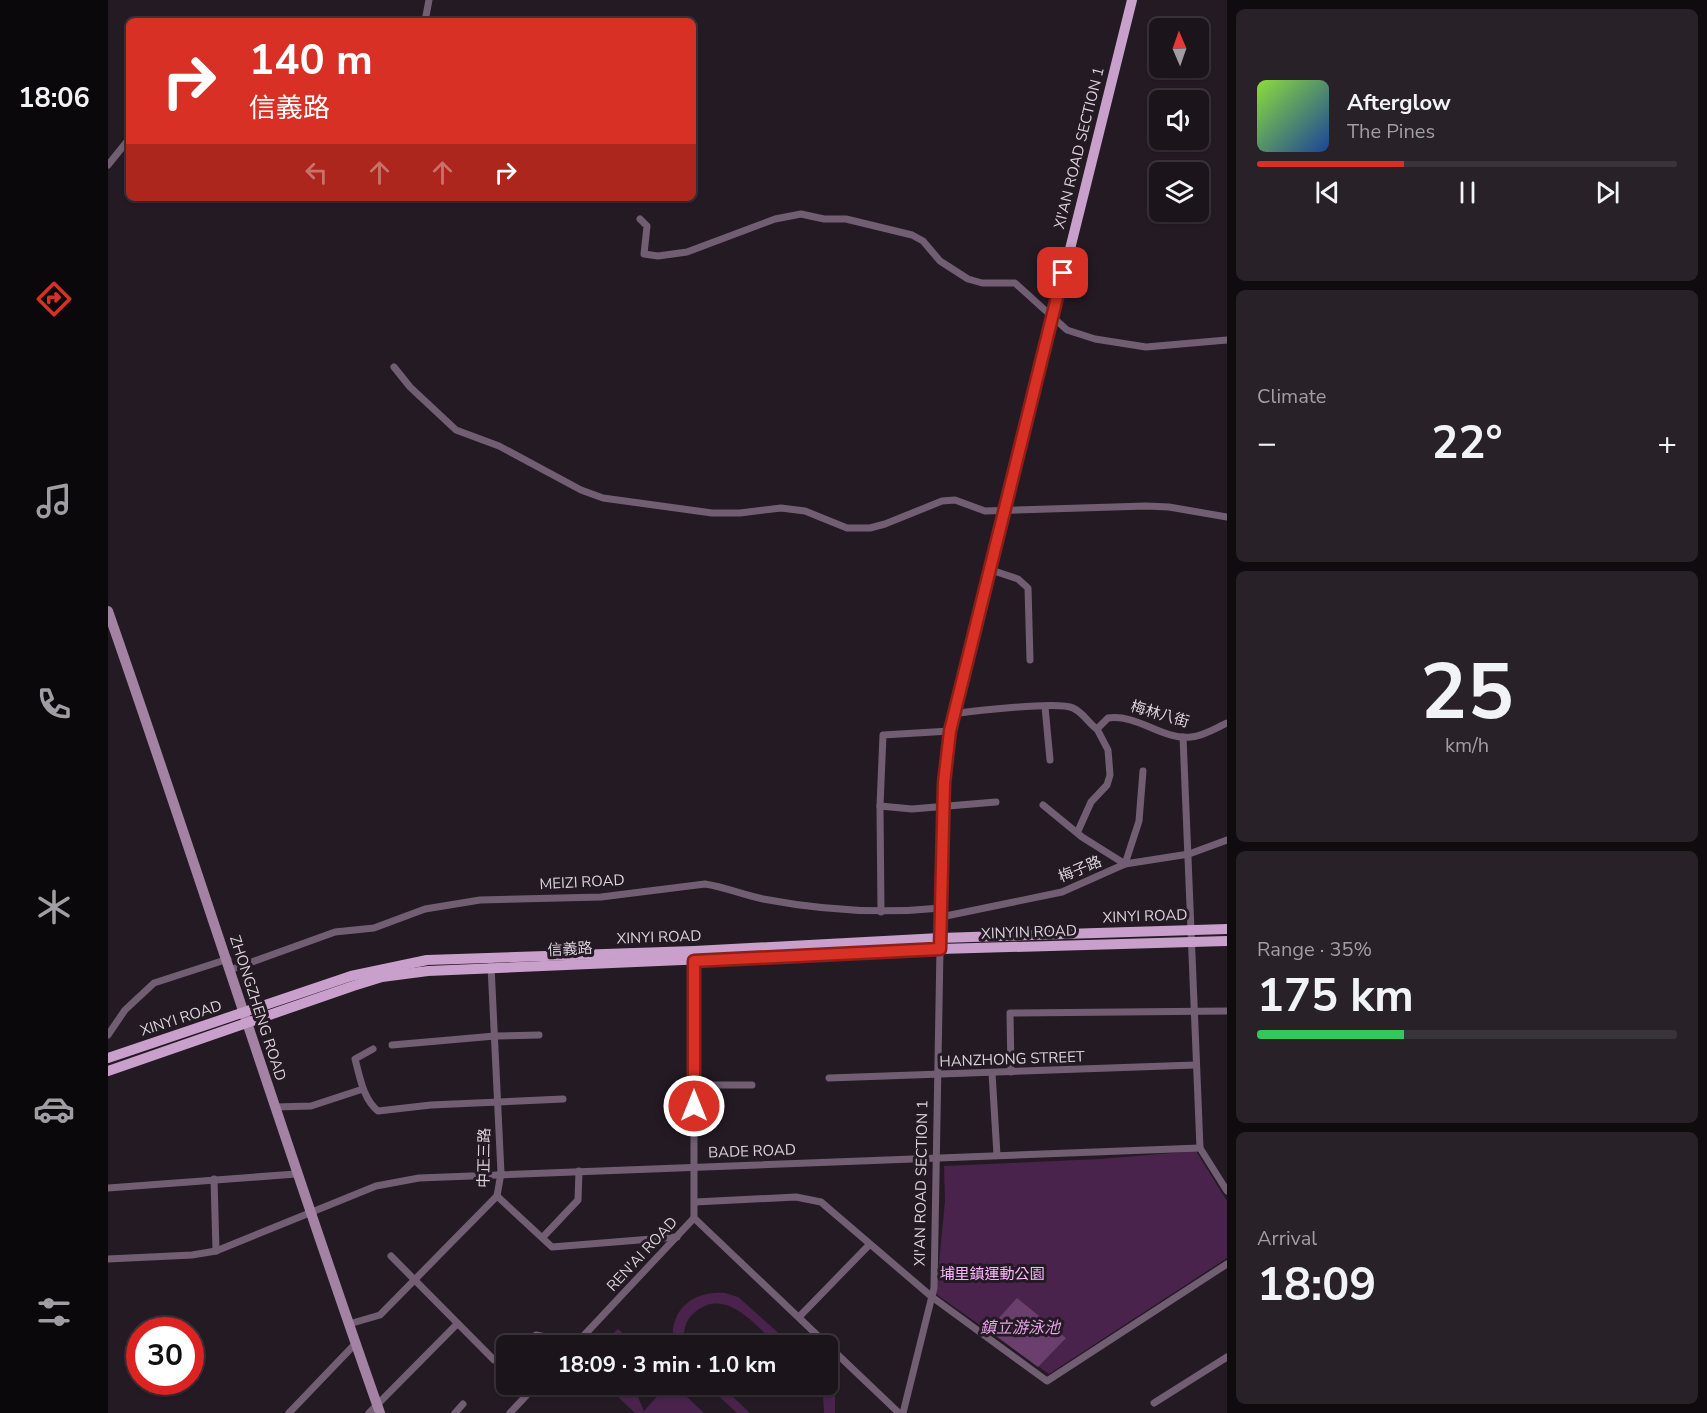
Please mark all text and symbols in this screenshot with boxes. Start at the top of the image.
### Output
north arrow [1149,18,1209,78]
map controls [1149,18,1209,222]
text: 140 m [249,32,373,89]
icon: right [150,42,228,120]
street label: XI'AN ROAD SECTION 1 [1049,65,1109,231]
text: 18:06 [18,80,90,117]
text: Afterglow [1347,88,1451,118]
text: 信義路 [249,90,330,127]
button: sound [1149,90,1209,150]
text: The Pines [1347,118,1435,145]
icon: left [300,156,333,189]
icon: ahead [363,156,396,189]
icon: ahead [426,156,459,189]
icon: right [489,156,522,189]
button: layers [1149,162,1209,222]
icon: previous [1311,176,1344,209]
icon: pause [1451,176,1484,209]
icon: next [1591,176,1624,209]
pin [1037,247,1088,298]
icon: arrive [1046,256,1079,289]
icon: directions [33,278,75,320]
text: Climate [1257,383,1326,410]
text: 22° [1431,413,1503,474]
text: − [1257,421,1277,466]
text: + [1657,421,1677,466]
icon: music [33,480,75,522]
text: 25 [1420,639,1514,746]
icon: phone [33,683,75,725]
street label: 梅林八街 [1128,696,1192,732]
text: km/h [1445,732,1489,759]
street label: 梅子路 [1055,851,1105,887]
street label: MEIZI ROAD [539,870,625,894]
icon: climate [33,886,75,928]
street label: XINYI ROAD [1102,905,1188,927]
street label: XINYIN ROAD [981,920,1077,944]
street label: XINYI ROAD [616,926,702,948]
street label: ZHONGZHENG ROAD [225,933,291,1083]
text: Range · 35% [1257,936,1372,963]
street label: 信義路 [547,938,593,960]
text: 175 km [1257,966,1414,1027]
street label: XINYI ROAD [138,995,224,1041]
street label: HANZHONG STREET [939,1046,1085,1072]
position arrow [662,1074,726,1138]
icon: car [33,1088,75,1130]
street label: XI'AN ROAD SECTION 1 [910,1100,932,1266]
street label: 中正三路 [473,1128,495,1188]
street label: BADE ROAD [708,1139,796,1163]
street label: REN'AI ROAD [602,1212,682,1296]
text: Arrival [1257,1225,1317,1252]
text: 18:09 [1257,1255,1376,1316]
park label: 埔里鎮運動公園 [939,1264,1045,1284]
icon: filters [33,1291,75,1333]
speed limit sign: 30 [126,1317,204,1395]
water label: 鎮立游泳池 [980,1317,1062,1339]
text: 18:09 · 3 min · 1.0 km [558,1350,776,1380]

